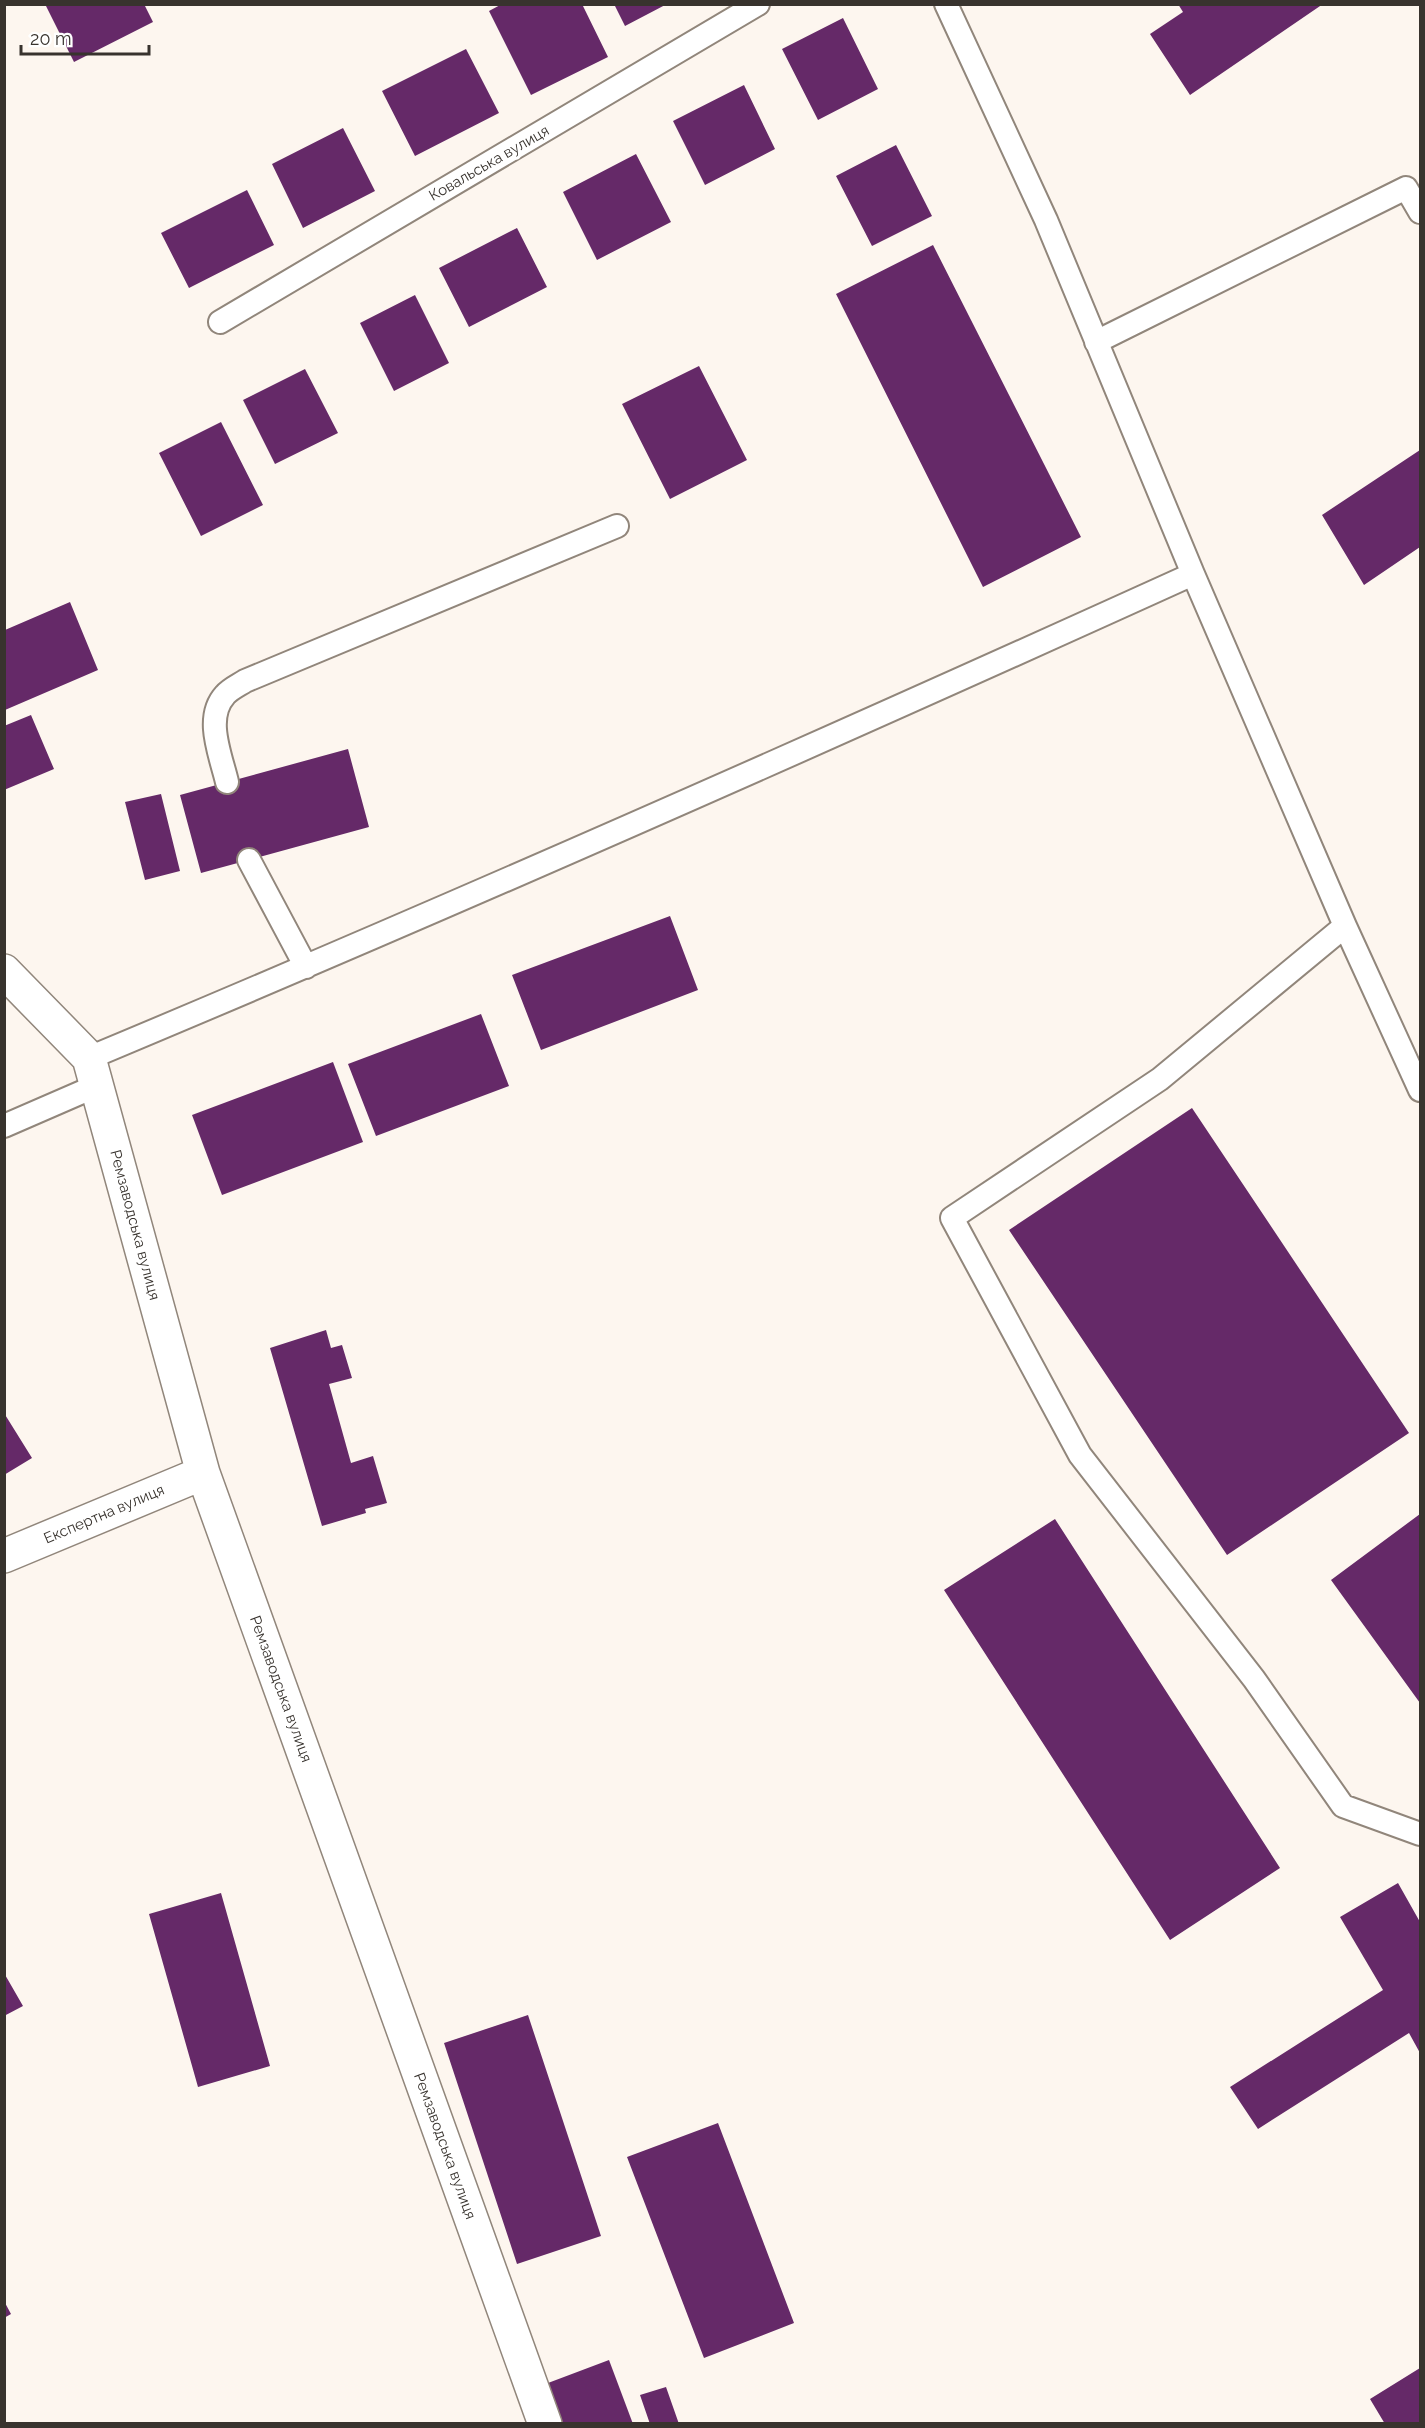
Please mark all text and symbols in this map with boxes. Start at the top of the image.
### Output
scale bar [21,18,148,56]
text: 20 m [30,28,72,49]
street label: Ковальська вулиця [426,121,552,205]
street label: Ремзаводська вулиця [106,1148,164,1302]
street label: Експертна вулиця [41,1480,167,1548]
street label: Ремзаводська вулиця [246,1613,316,1765]
street label: Ремзаводська вулиця [410,2070,480,2222]

